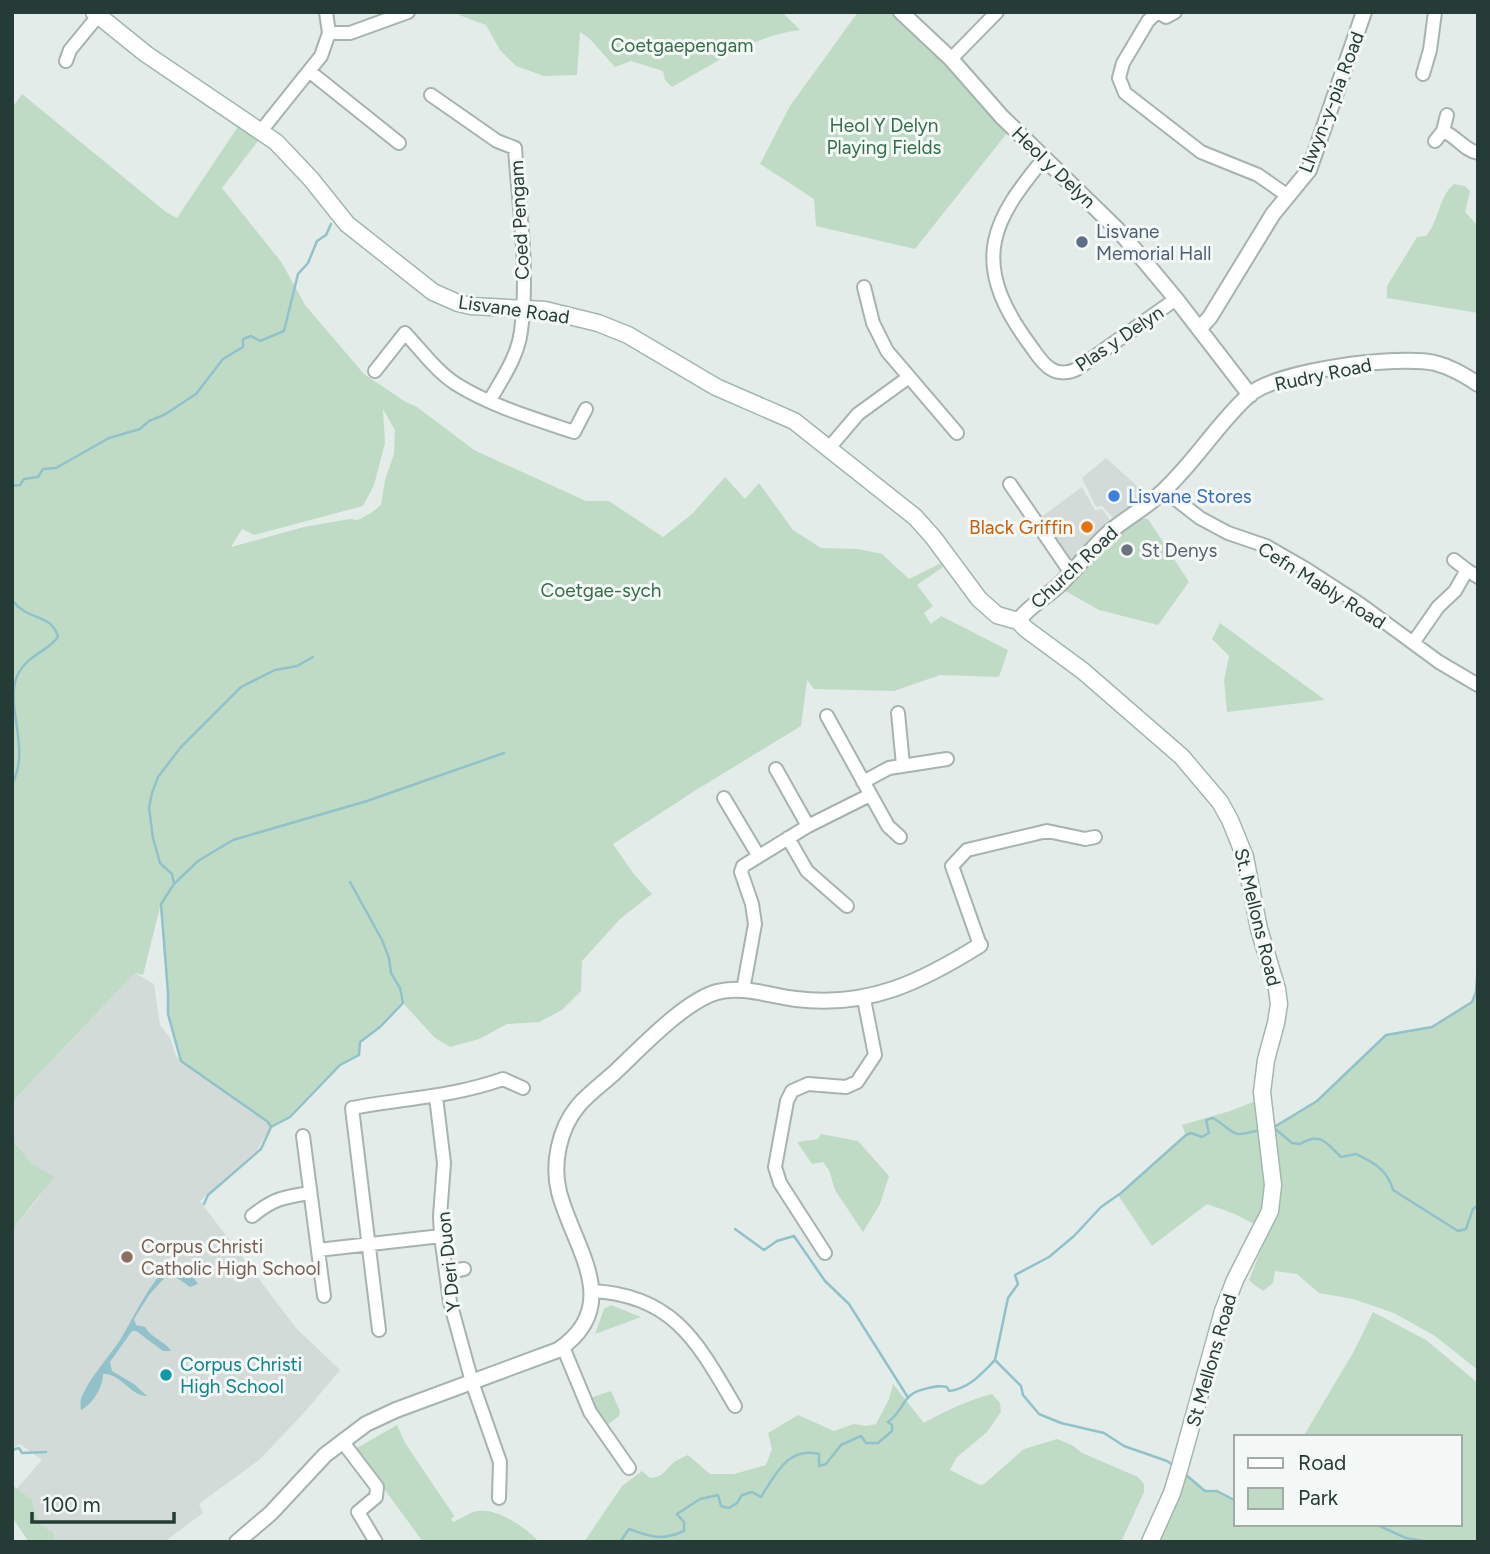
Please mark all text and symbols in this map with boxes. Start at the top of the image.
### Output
street label: Llwyn-y-pia Road [1294,28,1369,176]
park label: Coetgaepengam [611,34,753,57]
park label: Heol Y Delyn Playing Fields [827,114,942,159]
street label: Heol y Delyn [1007,122,1100,213]
street label: Coed Pengam [505,160,534,280]
place label: Lisvane Memorial Hall [1096,220,1211,265]
marker: Lisvane Memorial Hall [1074,234,1090,250]
street label: Lisvane Road [457,290,571,329]
street label: Plas y Delyn [1071,301,1168,376]
street label: Rudry Road [1273,353,1374,396]
place label: Lisvane Stores [1128,485,1252,508]
marker: Lisvane Stores [1106,488,1122,504]
place label: Black Griffin [969,516,1073,539]
marker: Black Griffin [1079,519,1095,535]
street label: Church Road [1026,521,1123,614]
street label: Cefn Mably Road [1254,537,1390,634]
place label: St Denys [1141,539,1217,562]
marker: St Denys [1119,542,1135,558]
park label: Coetgae-sych [541,579,661,602]
street label: St. Mellons Road [1229,846,1286,988]
street label: Y Deri Duon [432,1211,465,1313]
place label: Corpus Christi Catholic High School [141,1235,321,1280]
marker: Corpus Christi Catholic High School [119,1249,135,1265]
street label: St Mellons Road [1182,1291,1241,1429]
place label: Corpus Christi High School [180,1353,302,1398]
marker: Corpus Christi High School [158,1367,174,1383]
legend [1234,1435,1462,1526]
text: Road [1298,1450,1346,1475]
scale bar [32,1480,173,1524]
text: Park [1298,1485,1339,1510]
text: 100 m [42,1492,101,1517]

